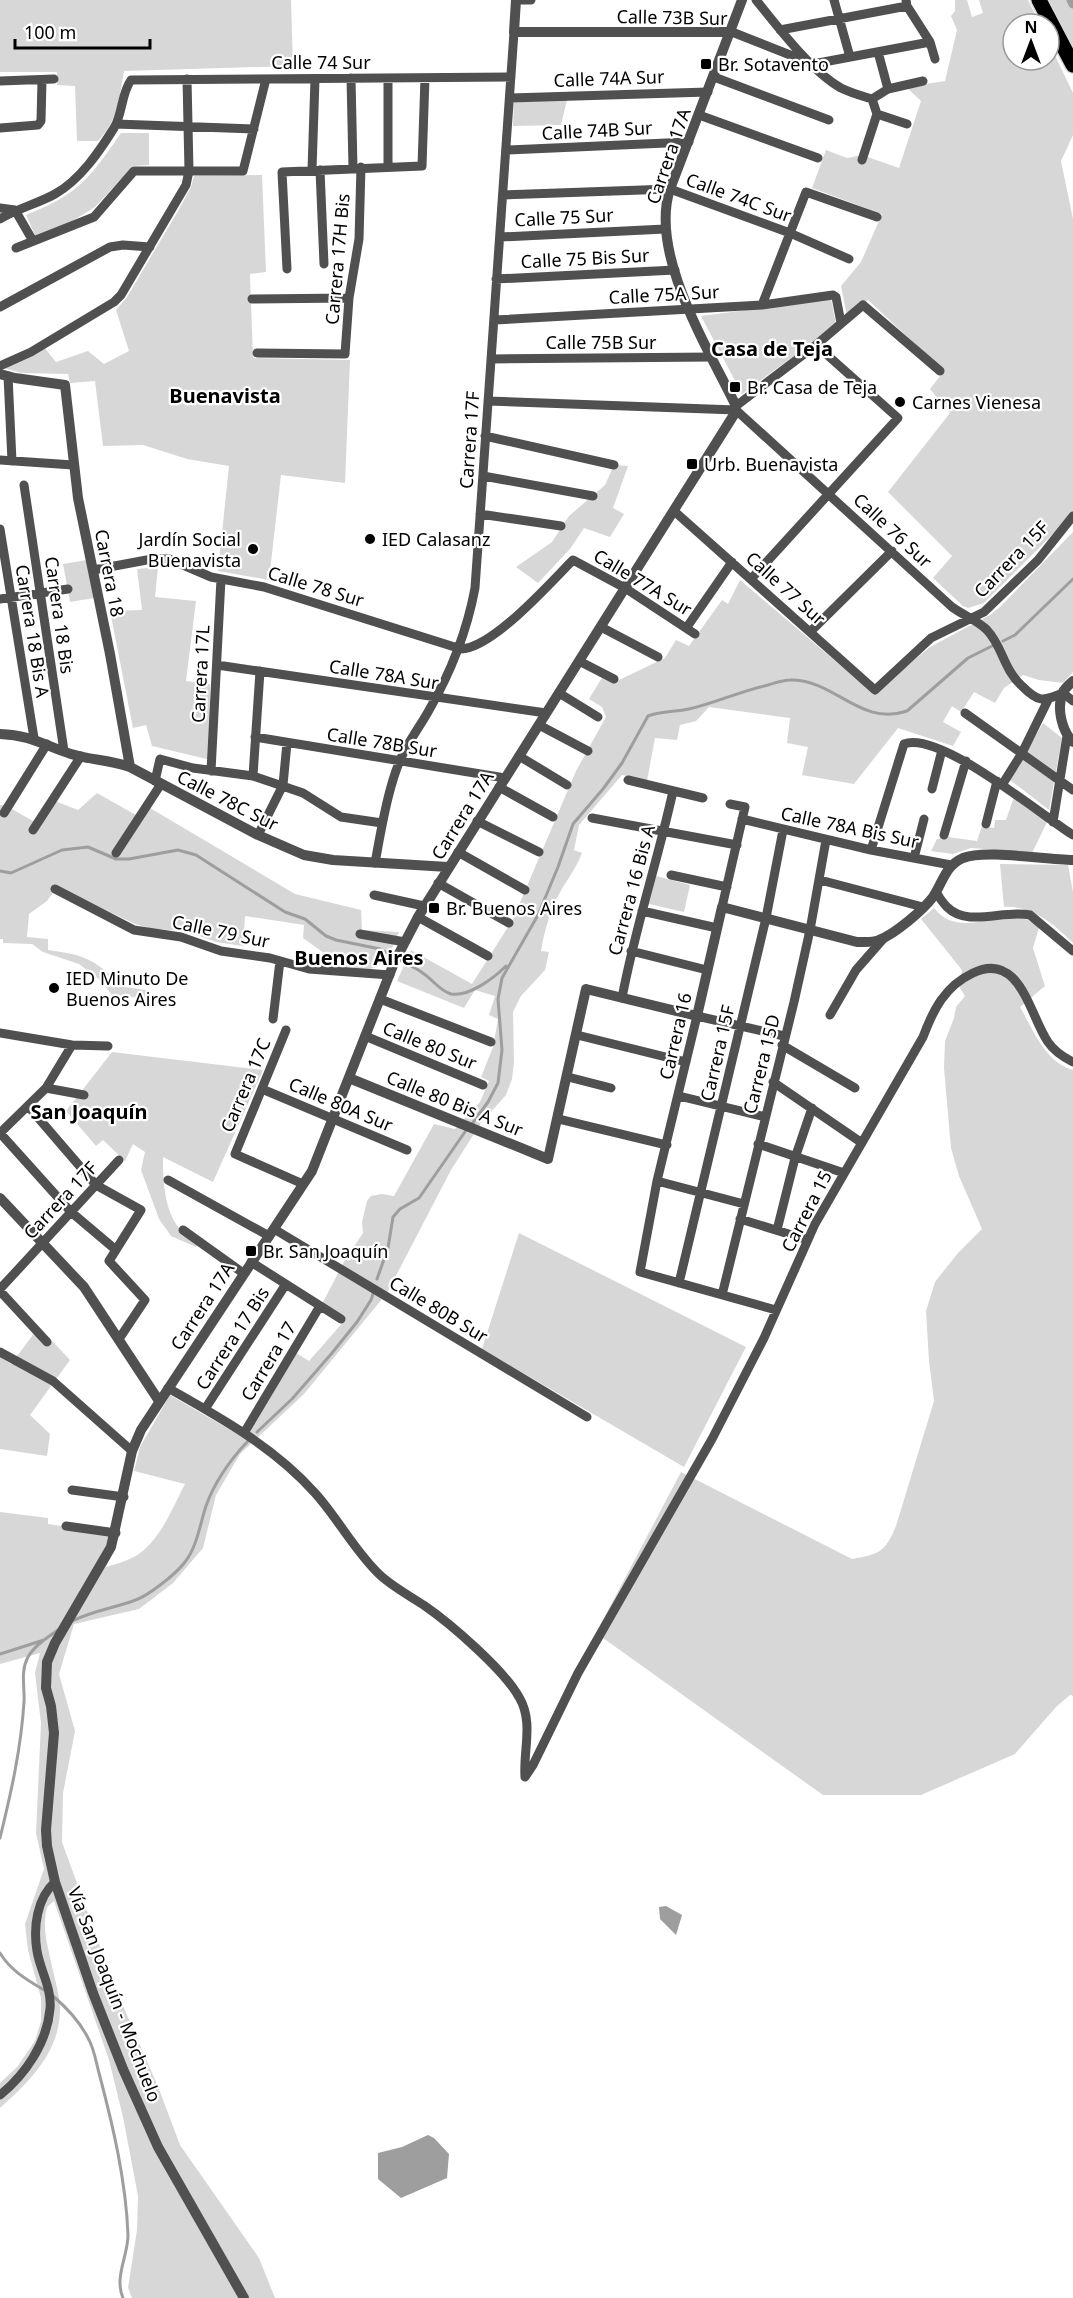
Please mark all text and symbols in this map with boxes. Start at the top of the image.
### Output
street label: Calle 73B Sur [616,4,728,30]
scale bar [15,12,150,50]
north arrow [1001,12,1061,72]
text: N [1024,16,1038,38]
text: 100 m [24,20,76,44]
street label: Calle 74 Sur [271,50,371,74]
place label: Br. Sotavento [718,52,829,76]
marker: Br. Sotavento [699,57,713,71]
street label: Calle 74A Sur [553,64,665,92]
street label: Carrera 17A [640,104,696,207]
street label: Calle 74B Sur [541,115,654,145]
street label: Calle 74C Sur [683,167,796,227]
street label: Carrera 17H Bis [319,192,355,326]
street label: Calle 75 Sur [514,202,615,232]
street label: Calle 75 Bis Sur [520,243,651,273]
street label: Calle 75A Sur [608,279,721,309]
street label: Calle 75B Sur [545,330,657,354]
district label: Casa de Teja [711,335,833,362]
place label: Br. Casa de Teja [747,375,877,399]
marker: Br. Casa de Teja [728,380,742,394]
district label: Buenavista [169,382,281,409]
street label: Carrera 17F [454,390,484,490]
place label: Carnes Vienesa [912,390,1041,414]
marker: Carnes Vienesa [893,395,907,409]
place label: Urb. Buenavista [704,452,838,476]
marker: Urb. Buenavista [685,457,699,471]
street label: Calle 76 Sur [848,487,938,573]
street label: Carrera 15F [968,515,1054,603]
street label: Carrera 18 [90,527,130,619]
place label: Jardín Social Buenavista [137,527,241,572]
place label: IED Calasanz [382,527,490,551]
marker: IED Calasanz [363,532,377,546]
marker: Jardín Social Buenavista [246,542,260,556]
street label: Calle 77A Sur [589,543,697,621]
street label: Calle 77 Sur [741,546,831,631]
street label: Carrera 18 Bis [40,555,80,675]
street label: Calle 78 Sur [265,560,368,612]
street label: Carrera 18 Bis A [11,563,55,700]
street label: Carrera 17L [185,624,215,724]
street label: Calle 78A Sur [327,653,441,695]
street label: Calle 78B Sur [325,721,439,763]
street label: Calle 78C Sur [173,764,283,836]
street label: Carrera 17A [425,766,499,864]
street label: Calle 78A Bis Sur [779,801,922,853]
street label: Carrera 16 Bis A [602,822,660,958]
place label: Br. Buenos Aires [446,896,582,920]
marker: Br. Buenos Aires [427,901,441,915]
street label: Calle 79 Sur [170,909,273,953]
district label: Buenos Aires [294,944,424,971]
place label: IED Minuto De Buenos Aires [66,966,189,1011]
marker: IED Minuto De Buenos Aires [47,981,61,995]
street label: Carrera 16 [653,990,697,1082]
street label: Carrera 15F [694,1003,740,1103]
street label: Carrera 15D [737,1012,785,1116]
street label: Calle 80 Sur [379,1015,481,1075]
street label: Carrera 17C [214,1034,276,1136]
street label: Calle 80 Bis A Sur [383,1065,527,1142]
street label: Calle 80A Sur [285,1071,397,1137]
district label: San Joaquín [31,1098,147,1125]
street label: Carrera 17F [18,1156,102,1244]
street label: Carrera 15 [775,1166,837,1256]
place label: Br. San Joaquín [263,1239,388,1263]
marker: Br. San Joaquín [244,1244,258,1258]
street label: Carrera 17A [165,1257,240,1355]
street label: Calle 80B Sur [385,1270,493,1348]
street label: Carrera 17 Bis [191,1283,273,1393]
street label: Carrera 17 [236,1317,300,1405]
street label: Vía San Joaquín - Mochuelo [63,1883,167,2105]

